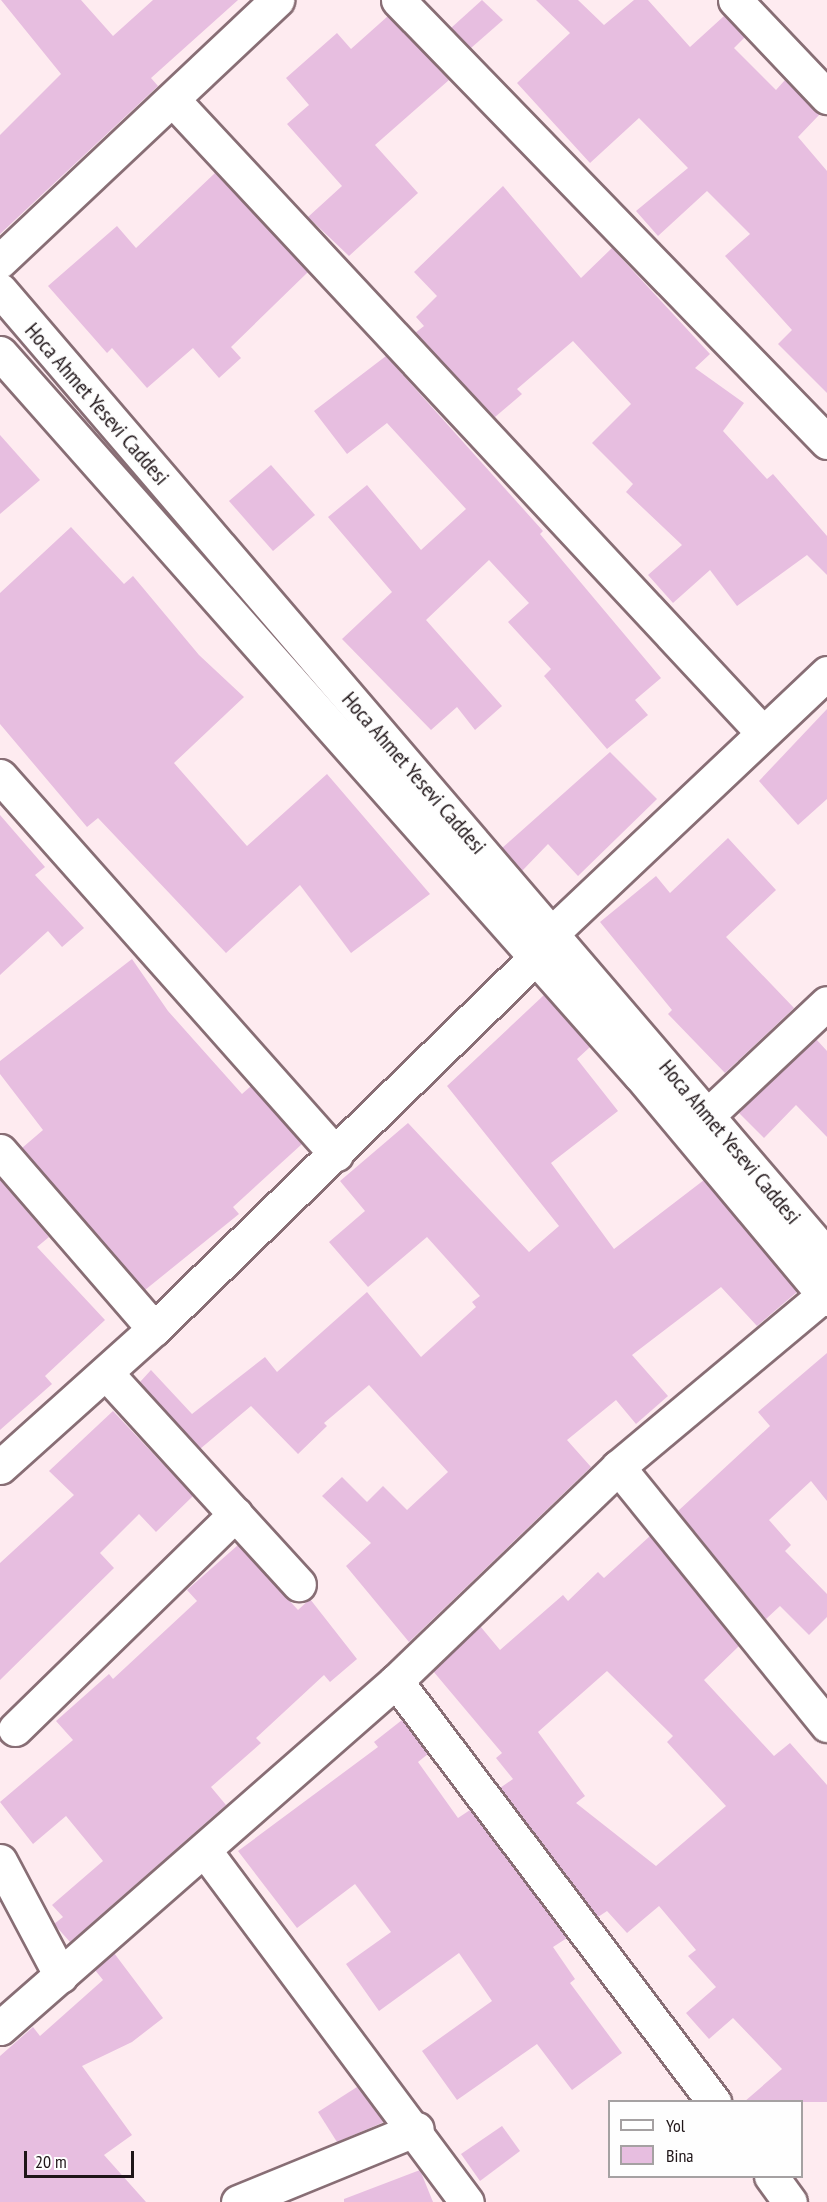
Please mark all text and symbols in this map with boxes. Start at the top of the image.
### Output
street label: Hoca Ahmet Yesevi Caddesi [19,317,175,491]
street label: Hoca Ahmet Yesevi Caddesi [336,686,492,860]
street label: Hoca Ahmet Yesevi Caddesi [653,1054,807,1230]
legend [608,2100,803,2178]
text: Yol [666,2114,685,2137]
scale bar [27,2139,136,2177]
text: Bina [666,2144,694,2167]
text: 20 m [35,2150,67,2173]

